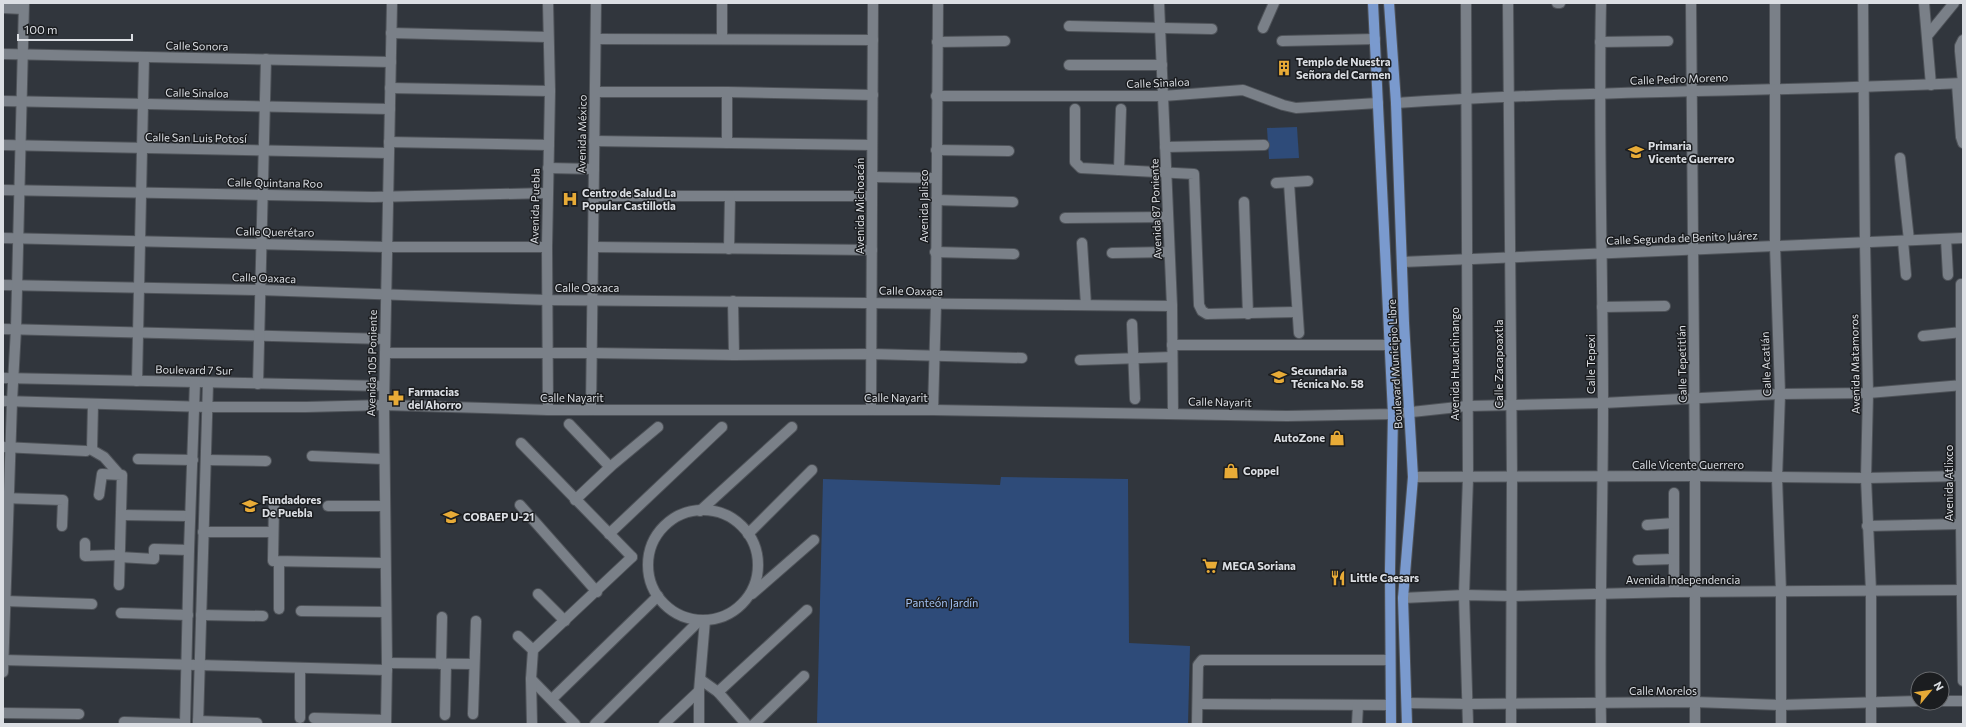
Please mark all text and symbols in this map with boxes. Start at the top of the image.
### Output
scale bar [18,16,132,42]
text: 100 m [24,22,58,36]
street label: Calle Sonora [166,38,228,53]
place label: Templo de Nuestra Señora del Carmen [1296,55,1391,81]
building icon: Templo de Nuestra Señora del Carmen [1275,59,1293,77]
street label: Calle Pedro Moreno [1630,70,1729,87]
street label: Calle Sinaloa [1126,75,1190,90]
street label: Calle Sinaloa [165,85,229,100]
street label: Avenida México [574,94,589,173]
street label: Calle San Luis Potosí [145,130,248,145]
place label: Primaria Vicente Guerrero [1648,139,1735,165]
school or university icon: Primaria Vicente Guerrero [1627,143,1645,161]
street label: Avenida Michoacán [853,158,866,254]
street label: Avenida 87 Poniente [1147,158,1164,260]
street label: Avenida Puebla [527,168,542,244]
street label: Avenida Jalisco [917,169,931,243]
street label: Calle Quintana Roo [227,175,323,190]
place label: Centro de Salud La Popular Castillotla [582,186,676,212]
hospital icon: Centro de Salud La Popular Castillotla [561,190,579,208]
street label: Calle Querétaro [236,224,315,239]
street label: Calle Segunda de Benito Juárez [1606,228,1759,248]
street label: Calle Oaxaca [232,270,296,285]
street label: Calle Oaxaca [555,281,619,294]
street label: Calle Oaxaca [879,283,943,298]
street label: Boulevard Municipio Libre [1385,299,1404,429]
street label: Avenida Huauchinango [1448,307,1461,421]
street label: Avenida 105 Poniente [364,309,379,417]
street label: Avenida Matamoros [1847,314,1862,414]
street label: Calle Zacapoaxtla [1492,320,1505,408]
street label: Calle Tepetitlán [1674,325,1689,403]
street label: Calle Acatlán [1758,331,1773,397]
street label: Calle Tepexi [1584,334,1597,394]
street label: Boulevard 7 Sur [155,362,233,377]
place label: Secundaria Técnica No. 58 [1291,364,1364,390]
school or university icon: Secundaria Técnica No. 58 [1270,368,1288,386]
place label: Farmacias del Ahorro [408,385,462,411]
pharmacy icon: Farmacias del Ahorro [387,389,405,407]
street label: Calle Nayarit [540,391,604,404]
street label: Calle Nayarit [864,391,928,404]
street label: Calle Nayarit [1188,394,1252,409]
shop icon: AutoZone [1328,429,1346,447]
place label: AutoZone [1273,431,1325,444]
street label: Avenida Atlixco [1942,444,1955,521]
street label: Calle Vicente Guerrero [1632,458,1745,471]
shop icon: Coppel [1222,462,1240,480]
place label: Coppel [1243,464,1279,477]
place label: Fundadores De Puebla [262,493,321,519]
school or university icon: Fundadores De Puebla [241,497,259,515]
school or university icon: COBAEP U-21 [442,508,460,526]
place label: COBAEP U-21 [463,510,534,523]
supermarket icon: MEGA Soriana [1201,557,1219,575]
place label: MEGA Soriana [1222,559,1296,572]
restaurant icon: Little Caesars [1329,569,1347,587]
place label: Little Caesars [1350,571,1419,584]
street label: Avenida Independencia [1626,573,1740,586]
park label: Panteón Jardín [906,596,978,610]
north arrow [1910,671,1950,711]
text: N [1931,679,1947,693]
street label: Calle Morelos [1629,684,1697,697]

